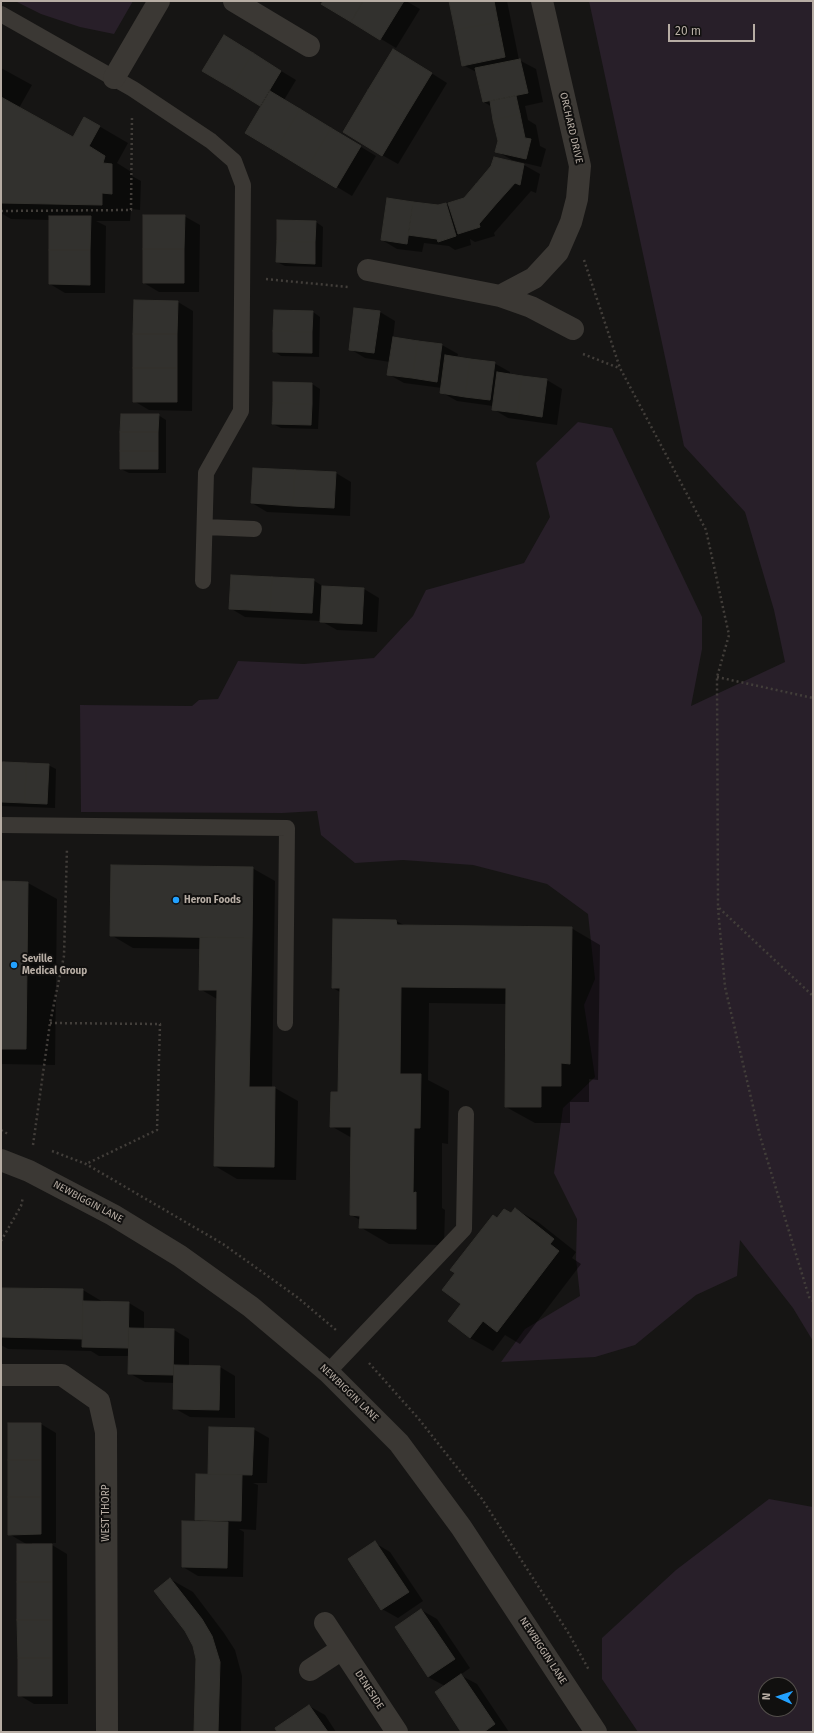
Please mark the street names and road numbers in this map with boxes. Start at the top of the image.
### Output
street label: ORCHARD DRIVE [557,91,585,165]
street label: NEWBIGGIN LANE [51,1179,125,1225]
street label: NEWBIGGIN LANE [317,1362,381,1424]
street label: WEST THORP [100,1484,112,1542]
street label: NEWBIGGIN LANE [517,1615,569,1687]
street label: DENESIDE [352,1668,386,1712]

